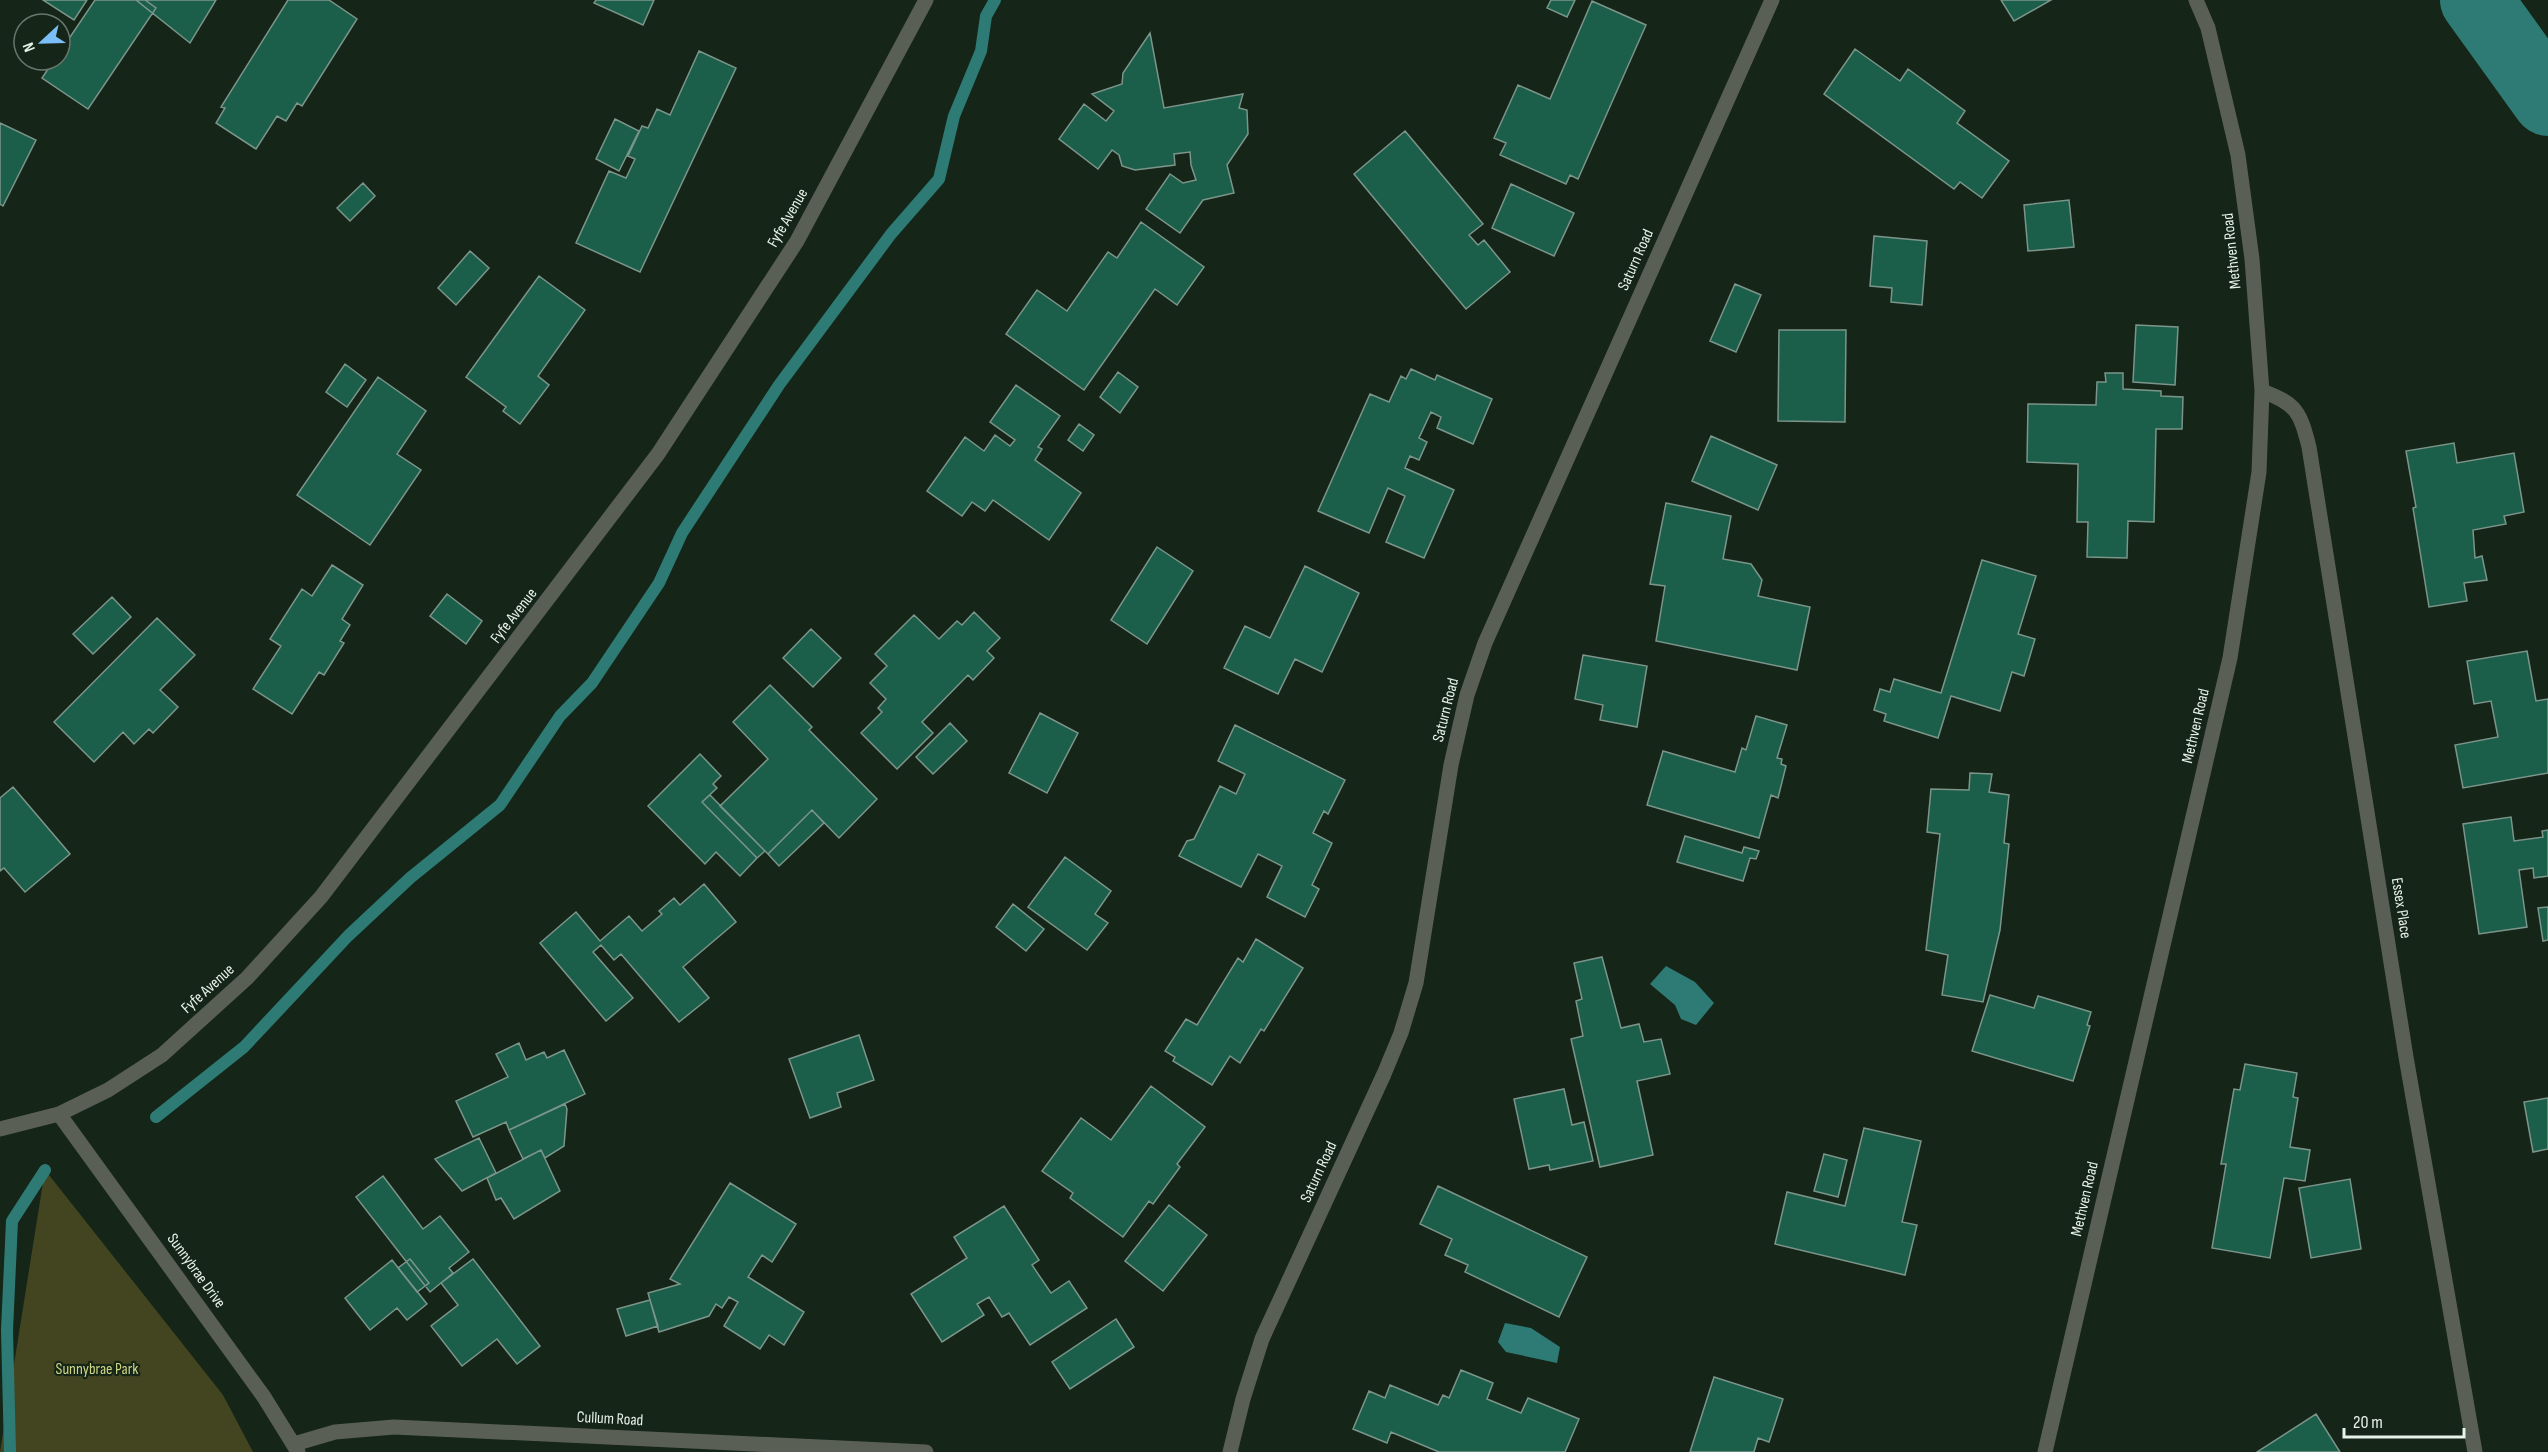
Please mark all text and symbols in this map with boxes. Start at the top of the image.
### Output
north arrow [12,12,72,72]
text: N [19,40,40,55]
street label: Fyfe Avenue [764,185,812,251]
street label: Methven Road [2219,212,2245,290]
street label: Saturn Road [1614,226,1658,294]
street label: Fyfe Avenue [487,585,541,647]
street label: Saturn Road [1429,676,1463,744]
street label: Methven Road [2178,687,2214,765]
street label: Essex Place [2387,876,2415,940]
street label: Fyfe Avenue [178,960,238,1018]
street label: Saturn Road [1297,1138,1341,1206]
street label: Methven Road [2067,1160,2103,1238]
street label: Sunnybrae Drive [163,1230,229,1312]
park label: Sunnybrae Park [56,1360,138,1379]
scale bar [2344,1401,2464,1439]
street label: Cullum Road [576,1408,644,1430]
text: 20 m [2353,1412,2383,1433]

